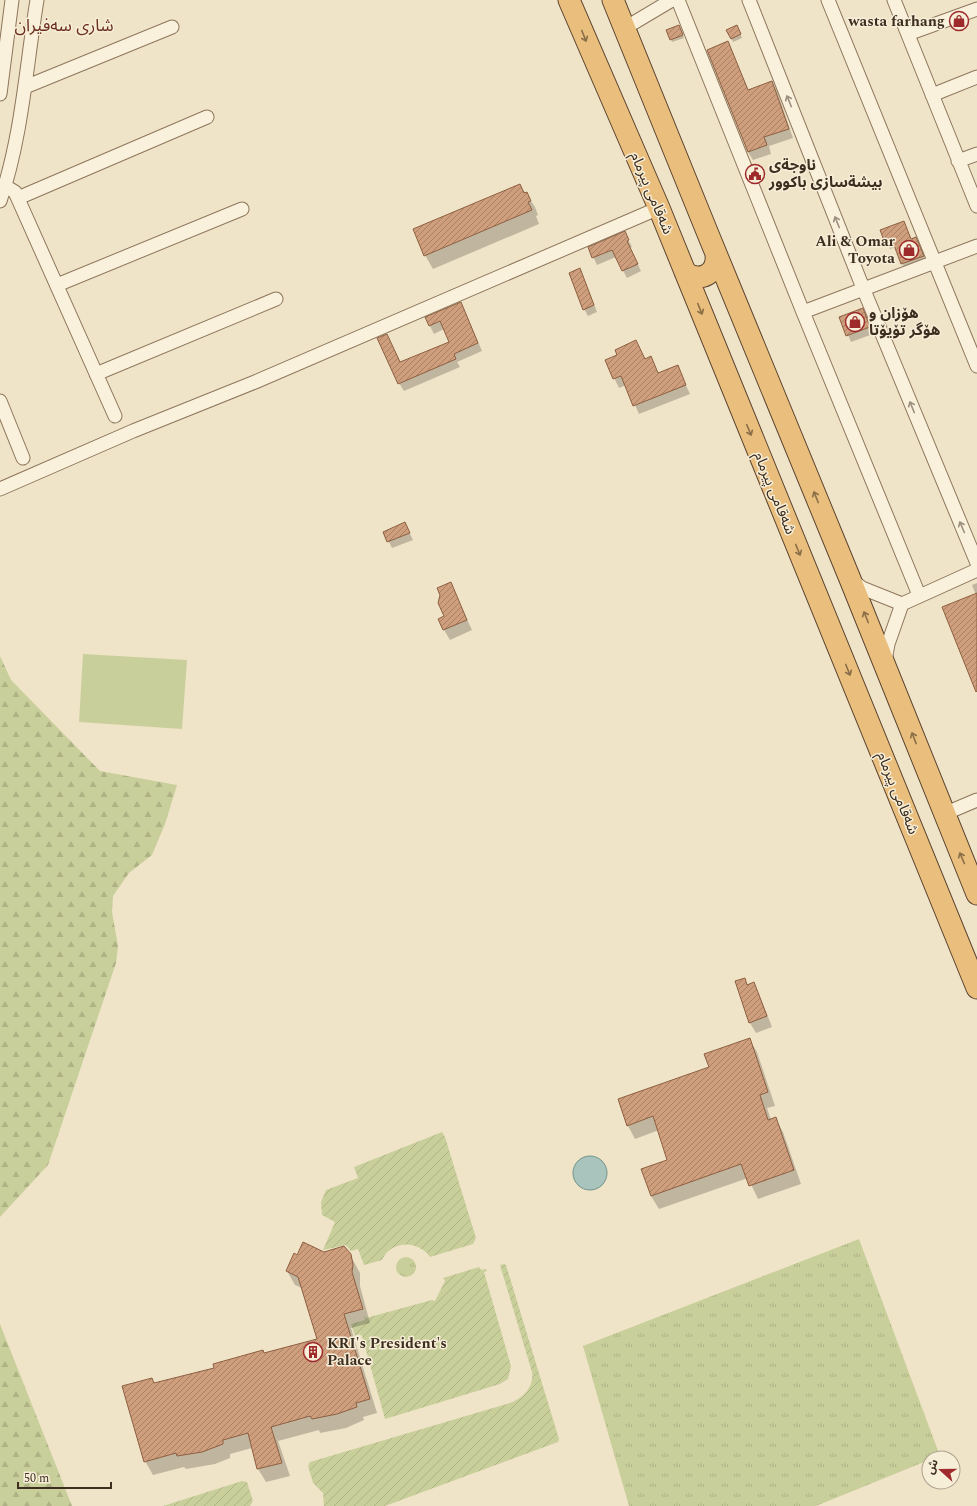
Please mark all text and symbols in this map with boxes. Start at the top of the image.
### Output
place label: wasta farhang [848,10,945,33]
shop icon: wasta farhang [948,10,970,32]
district label: شاری سەفیران [14,13,114,39]
one-way arrow [580,30,588,42]
one-way arrow [785,95,793,107]
street label: شەقامی پیرمام [624,148,679,238]
place label: ناوجةى بيشةسازى باكوور [768,154,883,194]
public building icon: ناوجةى بيشةسازى باكوور [744,163,766,185]
one-way arrow [833,216,840,228]
place label: Ali & Omar Toyota [815,230,896,270]
shop icon: Ali & Omar Toyota [898,239,920,261]
place label: هۆزان و هۆگر تۆیۆتا [869,302,941,342]
one-way arrow [697,303,704,315]
shop icon: هۆزان و هۆگر تۆیۆتا [844,311,866,333]
one-way arrow [908,401,916,413]
one-way arrow [745,423,753,435]
street label: شەقامی پیرمام [747,448,802,538]
one-way arrow [812,491,820,503]
one-way arrow [958,522,965,534]
one-way arrow [795,543,803,555]
one-way arrow [861,611,869,623]
one-way arrow [844,663,852,675]
one-way arrow [909,732,917,744]
street label: شەقامی پیرمام [870,748,925,838]
one-way arrow [958,853,965,865]
place label: KRI's President's Palace [327,1332,447,1372]
building icon: KRI's President's Palace [302,1341,324,1363]
north arrow [921,1450,961,1490]
text: ش [921,1457,943,1477]
scale bar [18,1464,111,1490]
text: 50 m [24,1469,49,1488]

